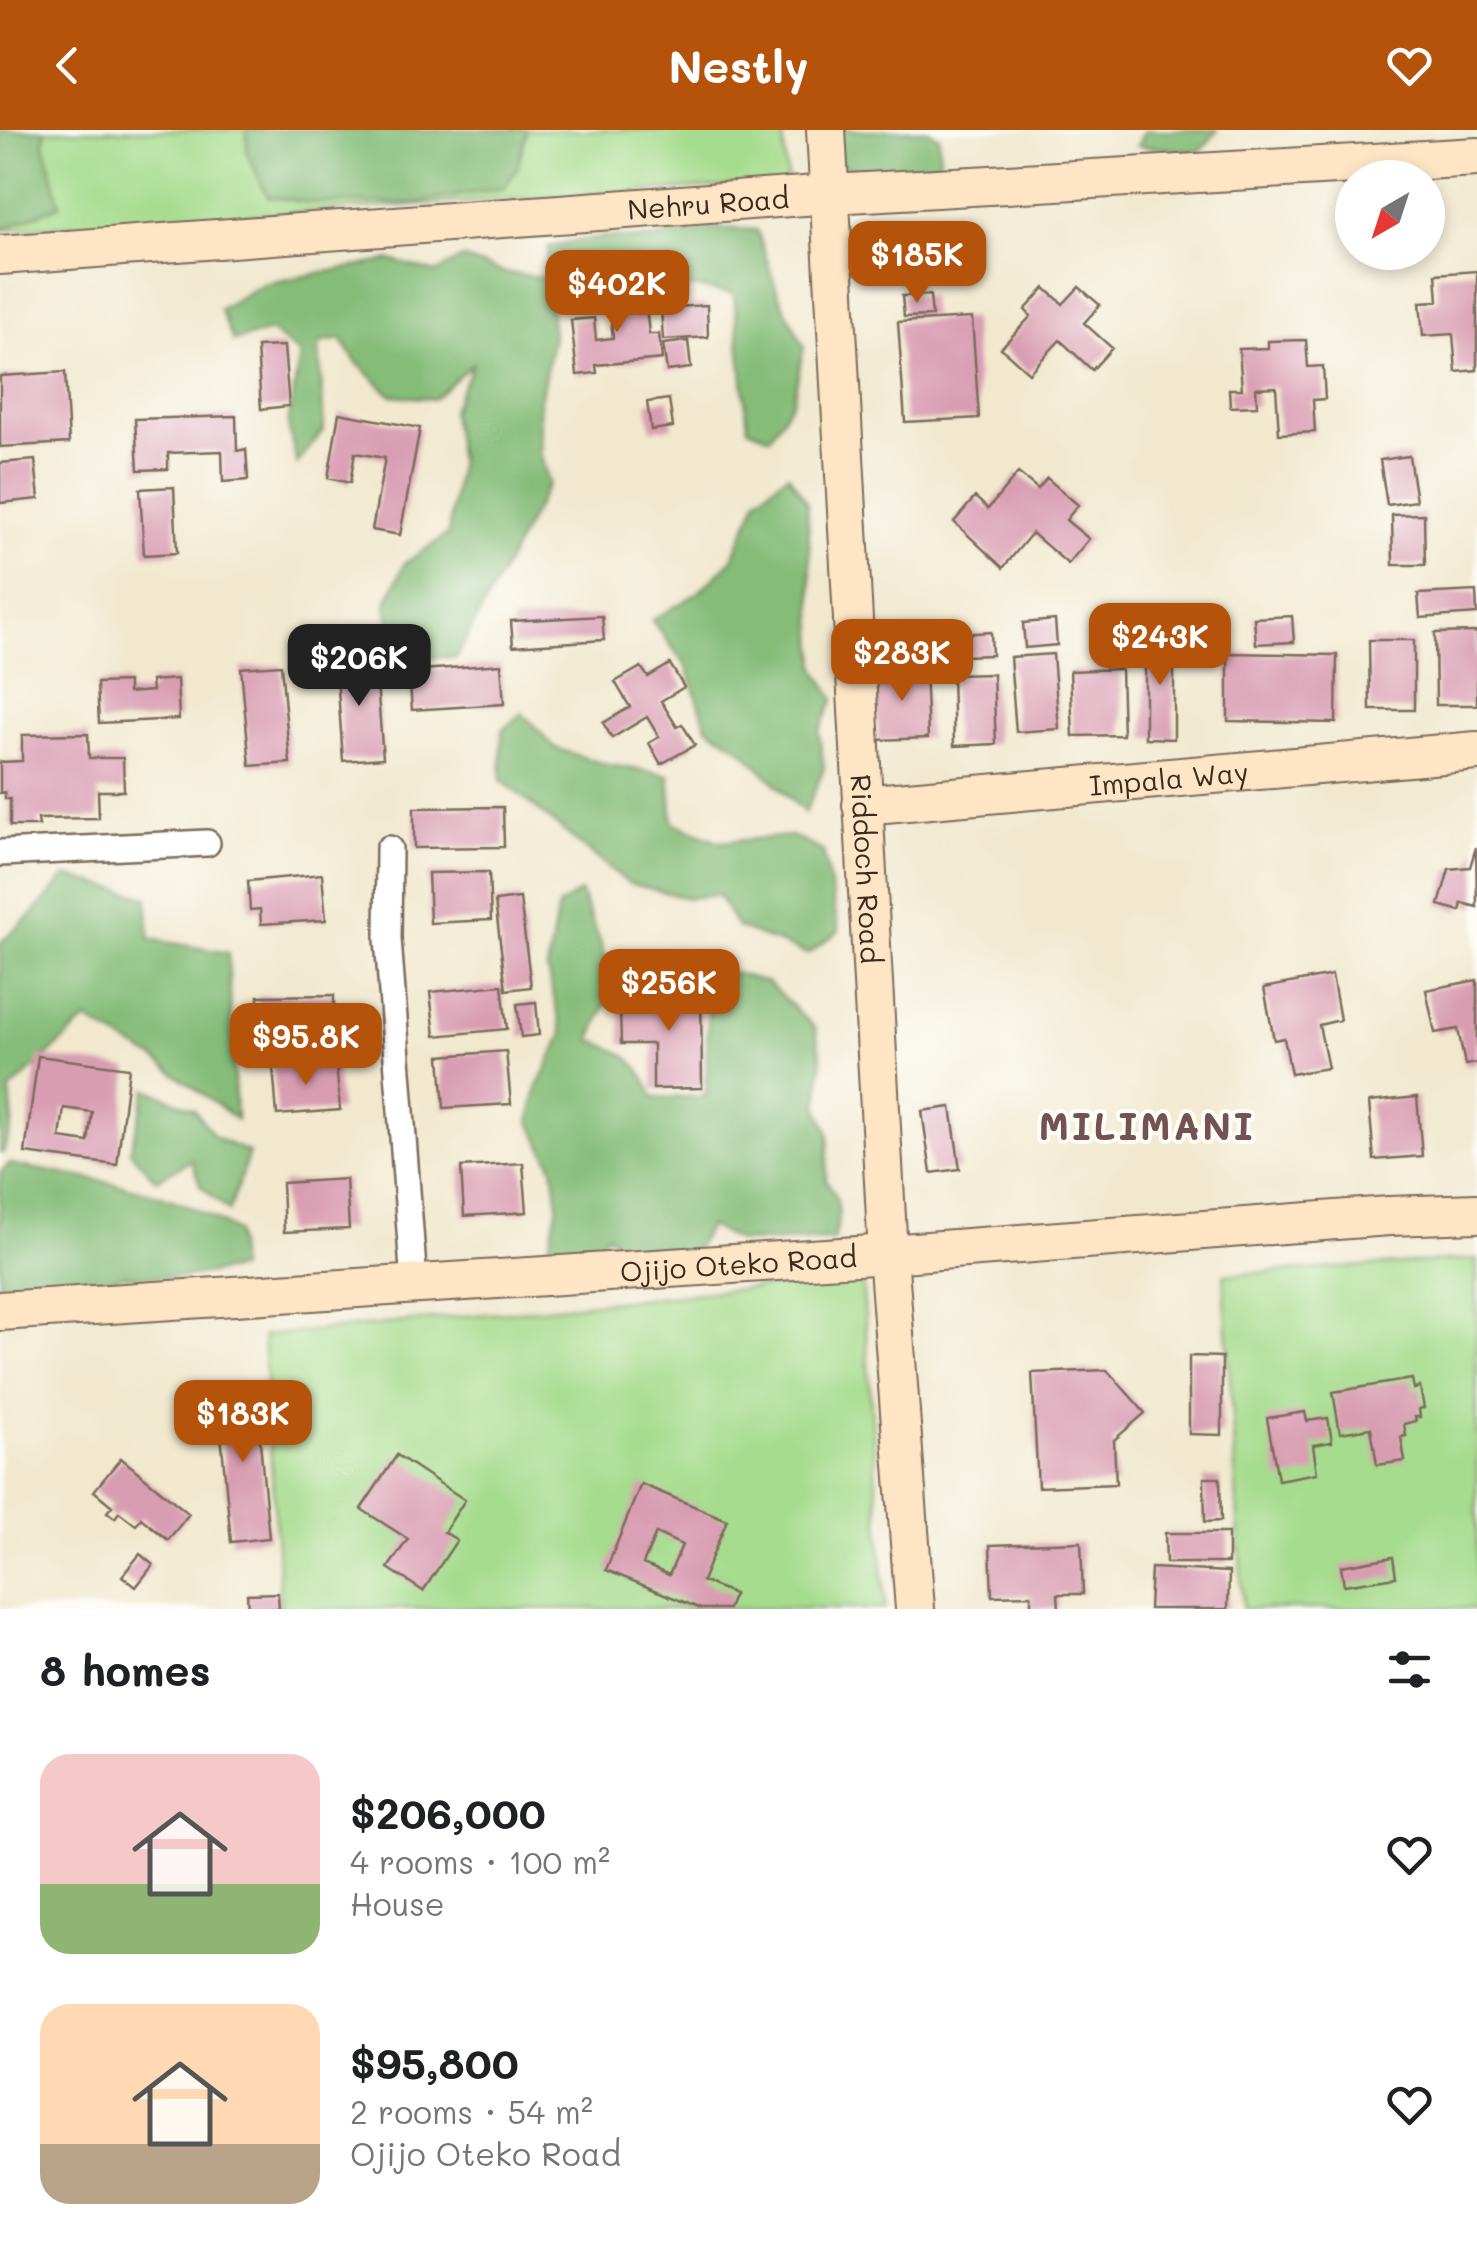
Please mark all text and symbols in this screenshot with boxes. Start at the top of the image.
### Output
text: Nestly [668,36,809,94]
icon: back [40,38,95,93]
icon: heart [1382,38,1437,93]
north arrow [1335,160,1445,270]
map controls [1335,160,1445,270]
street label: Nehru Road [626,179,790,227]
pin: $185K [847,221,987,306]
text: $185K [870,232,964,274]
pin: $402K [547,250,687,335]
text: $402K [567,261,667,303]
pin: $243K [1090,603,1230,688]
text: $243K [1111,614,1209,656]
pin: $283K [832,619,972,704]
pin: $206K [289,624,429,709]
text: $283K [853,630,951,672]
text: $206K [310,635,408,677]
street label: Impala Way [1088,753,1250,803]
street label: Riddoch Road [844,773,890,965]
pin: $256K [599,949,739,1034]
text: $256K [621,960,717,1002]
pin: $95.8K [225,1003,387,1088]
text: $95.8K [252,1014,360,1056]
district label: MILIMANI [1039,1100,1256,1150]
street label: Ojijo Oteko Road [619,1238,858,1289]
pin: $183K [173,1380,313,1465]
text: $183K [196,1391,290,1433]
text: 8 homes [40,1642,211,1697]
icon: filters [1382,1642,1437,1697]
text: $206,000 [350,1785,546,1840]
icon: home [120,1794,240,1914]
icon: heart [1382,1827,1437,1882]
text: 4 rooms · 100 m² [350,1840,610,1882]
text: House [350,1882,445,1924]
text: $95,800 [350,2035,519,2090]
icon: home [120,2044,240,2164]
icon: heart [1382,2077,1437,2132]
text: 2 rooms · 54 m² [350,2090,593,2132]
text: Ojijo Oteko Road [350,2132,621,2174]

